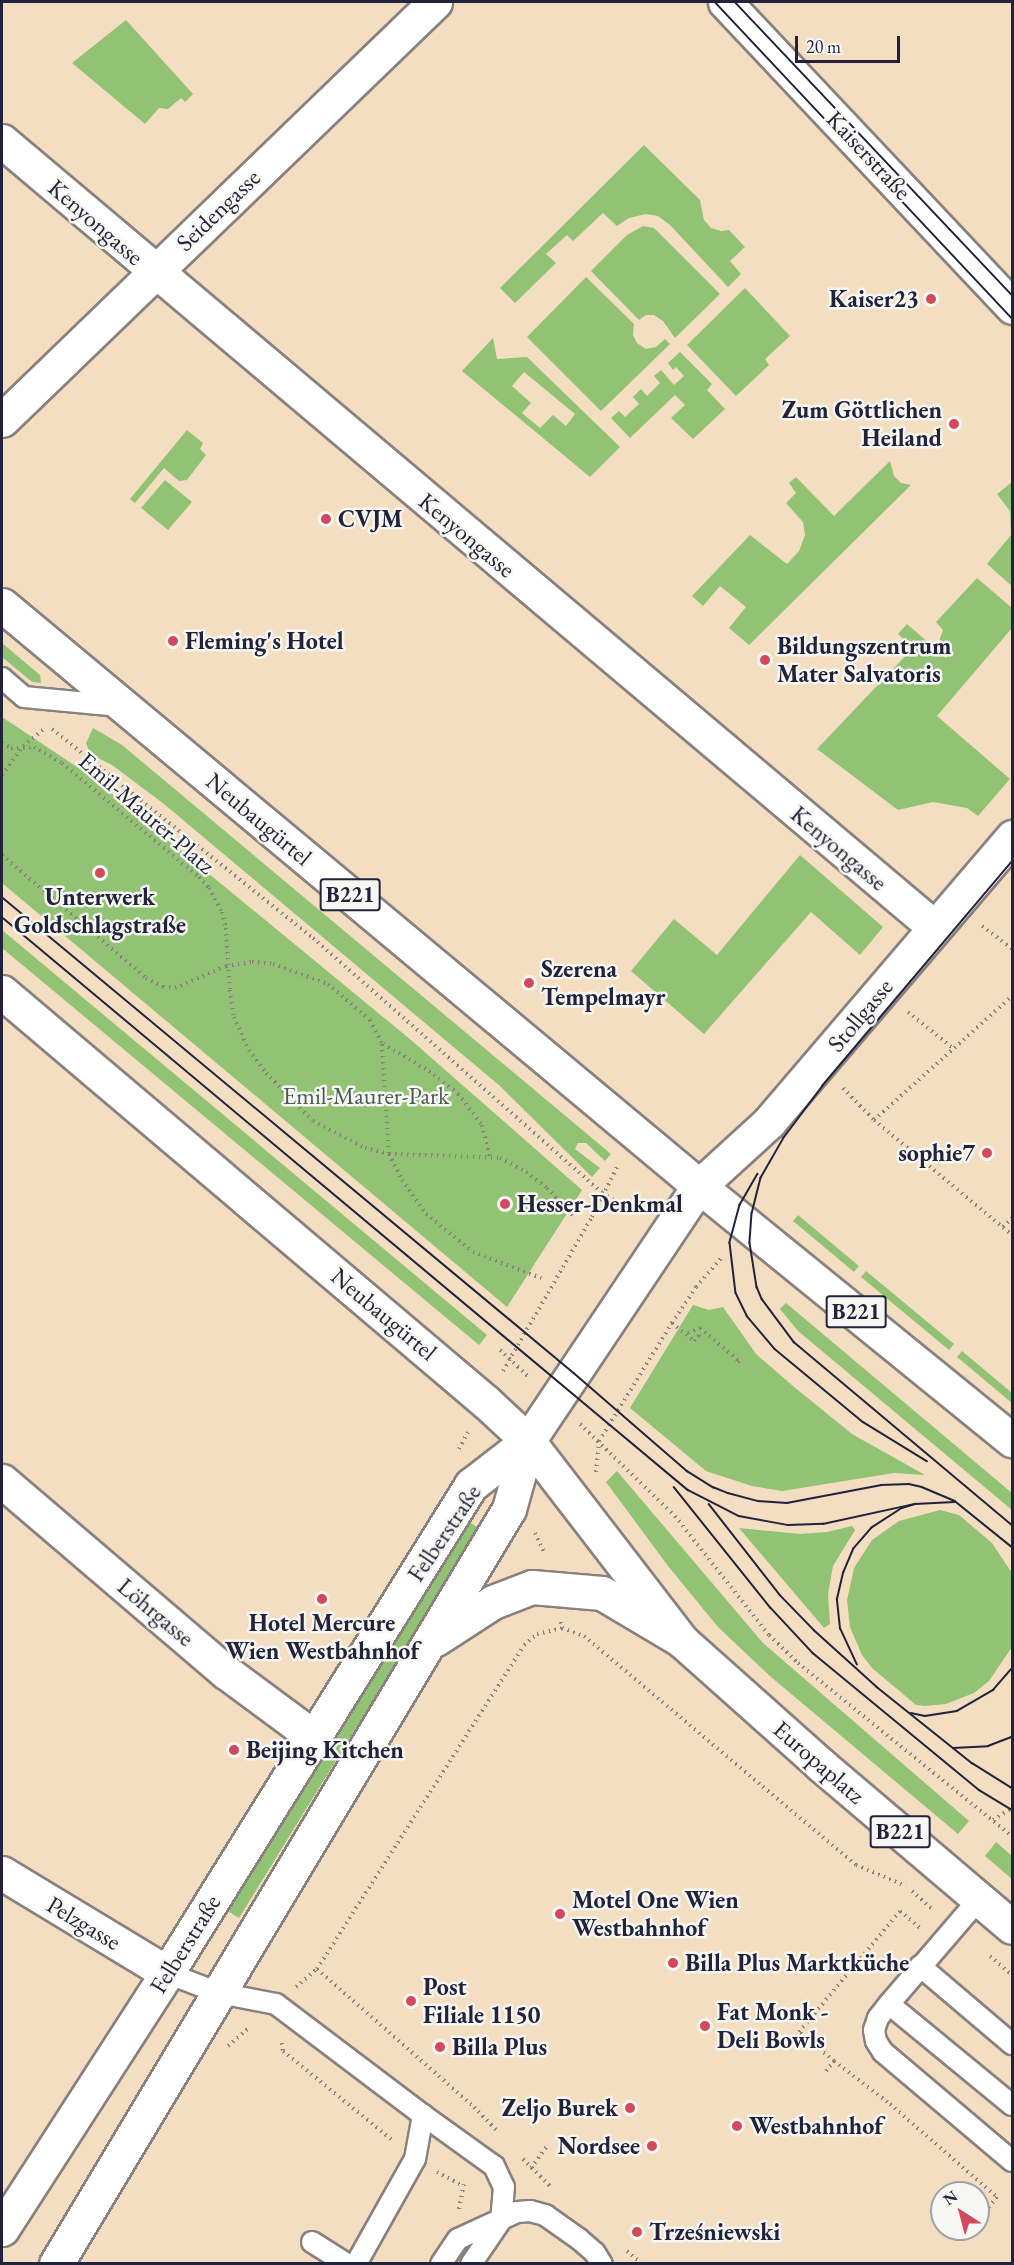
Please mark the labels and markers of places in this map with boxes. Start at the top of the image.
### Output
place label: Kaiser23 [829,285,919,313]
marker: Kaiser23 [924,292,938,306]
place label: Zum Göttlichen Heiland [782,396,942,452]
marker: Zum Göttlichen Heiland [947,417,961,431]
place label: CVJM [338,505,403,533]
marker: CVJM [319,512,333,526]
place label: Fleming's Hotel [185,627,344,655]
place label: Bildungszentrum Mater Salvatoris [777,632,951,688]
marker: Fleming's Hotel [166,634,180,648]
marker: Bildungszentrum Mater Salvatoris [758,653,772,667]
marker: Unterwerk Goldschlagstraße [93,866,107,880]
place label: Unterwerk Goldschlagstraße [14,883,186,939]
place label: Szerena Tempelmayr [541,955,666,1011]
marker: Szerena Tempelmayr [522,976,536,990]
place label: sophie7 [898,1139,975,1167]
marker: sophie7 [980,1146,994,1160]
place label: Hesser-Denkmal [517,1190,683,1218]
marker: Hesser-Denkmal [498,1197,512,1211]
marker: Hotel Mercure Wien Westbahnhof [315,1592,329,1606]
place label: Hotel Mercure Wien Westbahnhof [225,1609,419,1665]
place label: Beijing Kitchen [246,1736,404,1764]
marker: Beijing Kitchen [227,1743,241,1757]
place label: Motel One Wien Westbahnhof [572,1886,739,1942]
marker: Motel One Wien Westbahnhof [553,1907,567,1921]
place label: Billa Plus Marktküche [685,1949,909,1977]
marker: Billa Plus Marktküche [666,1956,680,1970]
place label: Post Filiale 1150 [423,1973,541,2029]
marker: Post Filiale 1150 [404,1994,418,2008]
place label: Fat Monk - Deli Bowls [717,1998,828,2054]
marker: Fat Monk - Deli Bowls [698,2019,712,2033]
place label: Billa Plus [452,2033,547,2061]
marker: Billa Plus [433,2040,447,2054]
place label: Zeljo Burek [502,2094,618,2122]
marker: Zeljo Burek [623,2101,637,2115]
place label: Westbahnhof [749,2112,883,2140]
marker: Westbahnhof [730,2119,744,2133]
place label: Nordsee [558,2132,640,2160]
marker: Nordsee [645,2139,659,2153]
place label: Trześniewski [649,2218,780,2246]
marker: Trześniewski [630,2225,644,2239]

